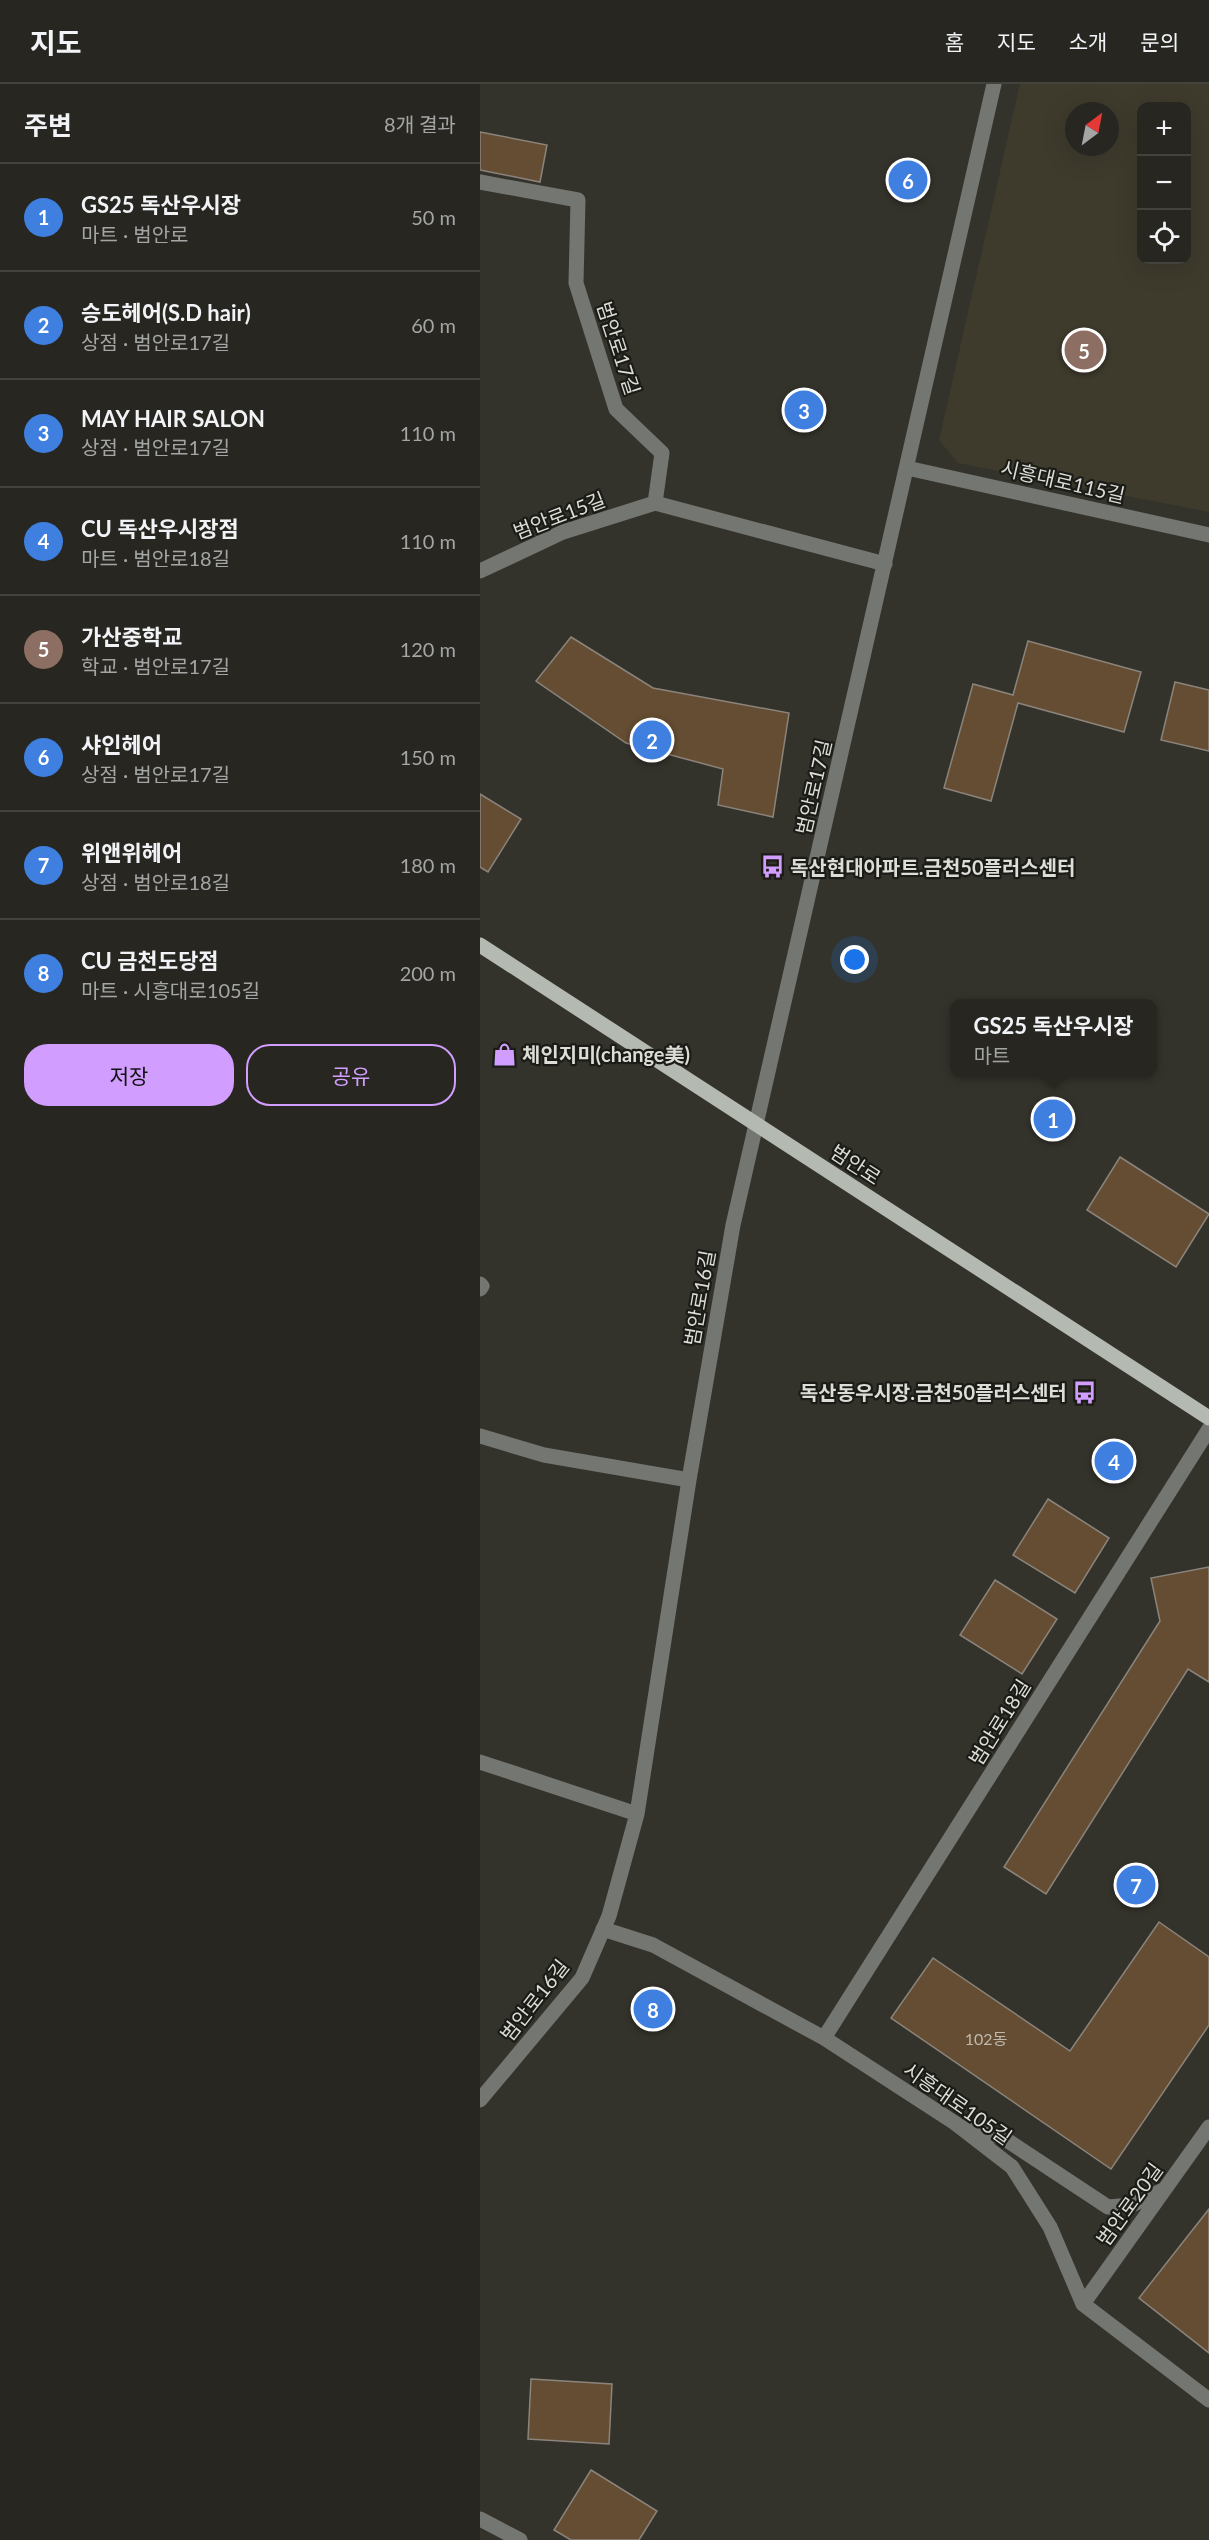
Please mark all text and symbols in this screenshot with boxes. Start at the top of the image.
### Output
text: 지도 [30,25,82,59]
text: 홈 [945,29,964,54]
text: 지도 [997,29,1036,54]
text: 소개 [1069,29,1107,54]
text: 문의 [1140,29,1179,54]
north arrow [1065,102,1119,156]
map controls [1137,102,1191,264]
button: + [1137,102,1191,156]
text: 주변 [24,109,72,141]
text: 8개 결과 [384,112,456,136]
button: − [1137,156,1191,210]
pin: 6 [888,158,928,202]
text: GS25 독산우시장 [81,191,241,218]
text: 1 [38,205,49,229]
text: 50 m [411,205,456,229]
button: locate [1137,210,1191,264]
text: 마트 · 범안로 [81,222,188,246]
street label: 범안로17길 [593,298,645,398]
text: 승도헤어(S.D hair) [81,299,251,326]
text: 2 [38,313,49,337]
text: 60 m [411,313,456,337]
pin: 5 [1064,328,1104,372]
text: 상점 · 범안로17길 [81,330,230,354]
pin: 3 [784,388,824,432]
text: MAY HAIR SALON [81,405,265,432]
text: 3 [38,421,49,445]
text: 110 m [400,421,456,445]
text: 상점 · 범안로17길 [81,435,230,459]
street label: 시흥대로115길 [999,455,1127,507]
street label: 범안로15길 [510,486,608,544]
text: CU 독산우시장점 [81,515,239,542]
text: 4 [38,529,49,553]
text: 110 m [400,529,456,553]
text: 마트 · 범안로18길 [81,546,230,570]
text: 가산중학교 [81,623,182,650]
text: 5 [38,637,49,661]
text: 120 m [400,637,456,661]
text: 학교 · 범안로17길 [81,654,230,678]
pin: 2 [632,718,672,762]
text: 샤인헤어 [81,731,162,758]
street label: 범안로17길 [790,737,836,837]
text: 6 [38,745,49,769]
text: 150 m [400,745,456,769]
text: 상점 · 범안로17길 [81,762,230,786]
text: 위앤위헤어 [81,839,182,866]
text: 7 [38,853,49,877]
text: 180 m [400,853,456,877]
bus stop icon: 독산현대아파트.금천50플러스센터 [759,854,785,880]
place label: 독산현대아파트.금천50플러스센터 [790,855,1076,879]
text: 상점 · 범안로18길 [81,870,230,894]
your location [840,945,869,974]
text: CU 금천도당점 [81,947,218,974]
text: 8 [38,961,49,985]
text: 200 m [400,961,456,985]
text: 마트 · 시흥대로105길 [81,978,260,1002]
popup [950,999,1157,1077]
text: GS25 독산우시장 [973,1012,1134,1039]
shop icon: 체인지미(change美) [491,1041,517,1067]
place label: 체인지미(change美) [522,1042,690,1066]
text: 마트 [973,1043,1010,1067]
button: 저장 [24,1044,234,1106]
button: 공유 [246,1044,456,1106]
pin: 1 [1034,1096,1072,1142]
street label: 범안로 [826,1139,886,1189]
street label: 범안로16길 [679,1248,719,1348]
bus stop icon: 독산동우시장.금천50플러스센터 [1072,1379,1098,1405]
place label: 독산동우시장.금천50플러스센터 [800,1380,1067,1404]
pin: 4 [1094,1438,1134,1484]
street label: 범안로18길 [963,1675,1035,1769]
pin: 7 [1116,1862,1156,1908]
street label: 범안로16길 [495,1954,573,2046]
pin: 8 [634,1986,672,2032]
house number: 102동 [965,2029,1008,2048]
street label: 시흥대로105길 [899,2057,1017,2149]
street label: 범안로20길 [1091,2158,1167,2250]

